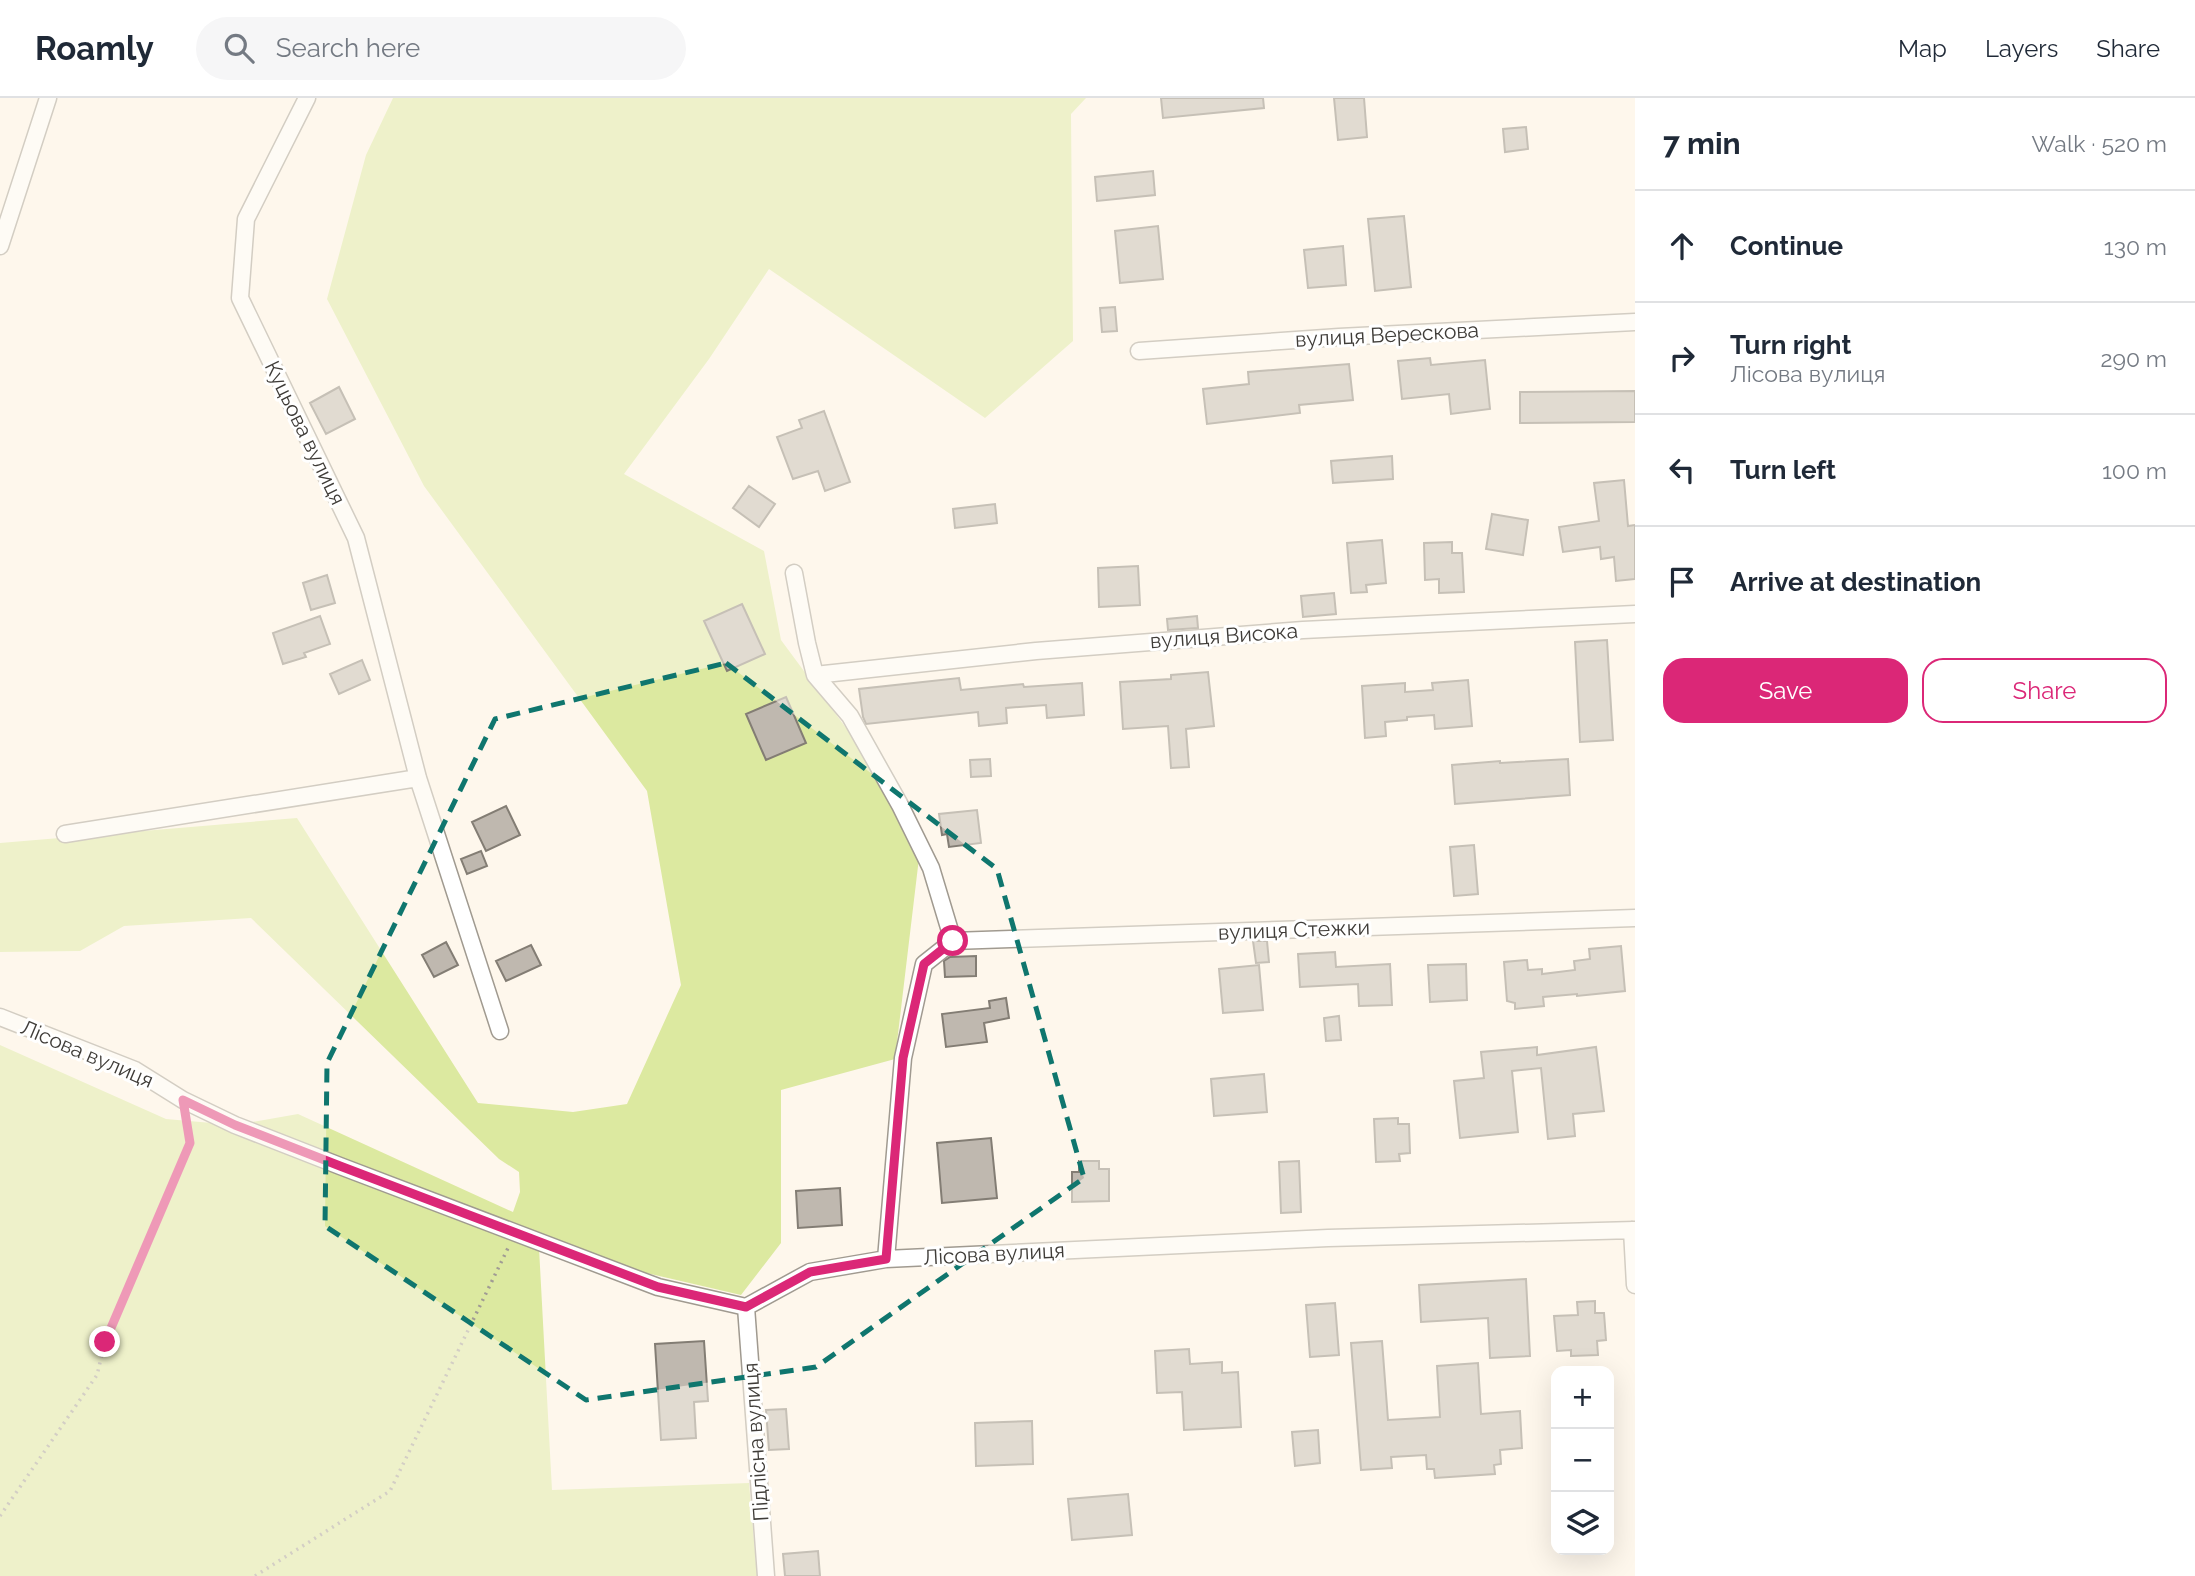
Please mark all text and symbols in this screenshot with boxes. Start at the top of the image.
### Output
search box [196,17,686,80]
text: Roamly [35,29,154,68]
icon: search [220,29,258,67]
text: Search here [276,33,420,63]
text: Map [1898,34,1947,63]
text: Layers [1985,34,2058,63]
text: Share [2096,34,2160,63]
text: 7 min [1663,126,1741,161]
text: Walk · 520 m [2032,130,2167,157]
icon: ahead [1663,227,1701,265]
text: Continue [1730,231,1843,261]
text: 130 m [2104,233,2167,260]
street label: вулиця Верескова [1294,317,1480,352]
text: Turn right [1730,330,1851,360]
icon: right [1663,339,1701,377]
text: 290 m [2100,345,2167,372]
street label: Куцьова вулиця [260,357,351,509]
text: Лісова вулиця [1730,360,1885,387]
icon: left [1663,451,1701,489]
text: Turn left [1730,455,1836,485]
text: 100 m [2102,457,2167,484]
icon: arrive [1663,563,1701,601]
text: Arrive at destination [1730,567,1981,597]
street label: вулиця Висока [1149,618,1299,653]
button: Save [1663,658,1908,723]
button: Share [1922,658,2167,723]
street label: вулиця Стежки [1218,914,1370,945]
route start [937,925,968,956]
street label: Лісова вулиця [17,1014,157,1093]
street label: Лісова вулиця [922,1237,1065,1270]
route end [89,1326,120,1357]
street label: Підлісна вулиця [737,1362,774,1522]
map controls [1551,1366,1614,1555]
button: + [1551,1366,1614,1429]
button: − [1551,1429,1614,1492]
button: layers [1551,1492,1614,1555]

